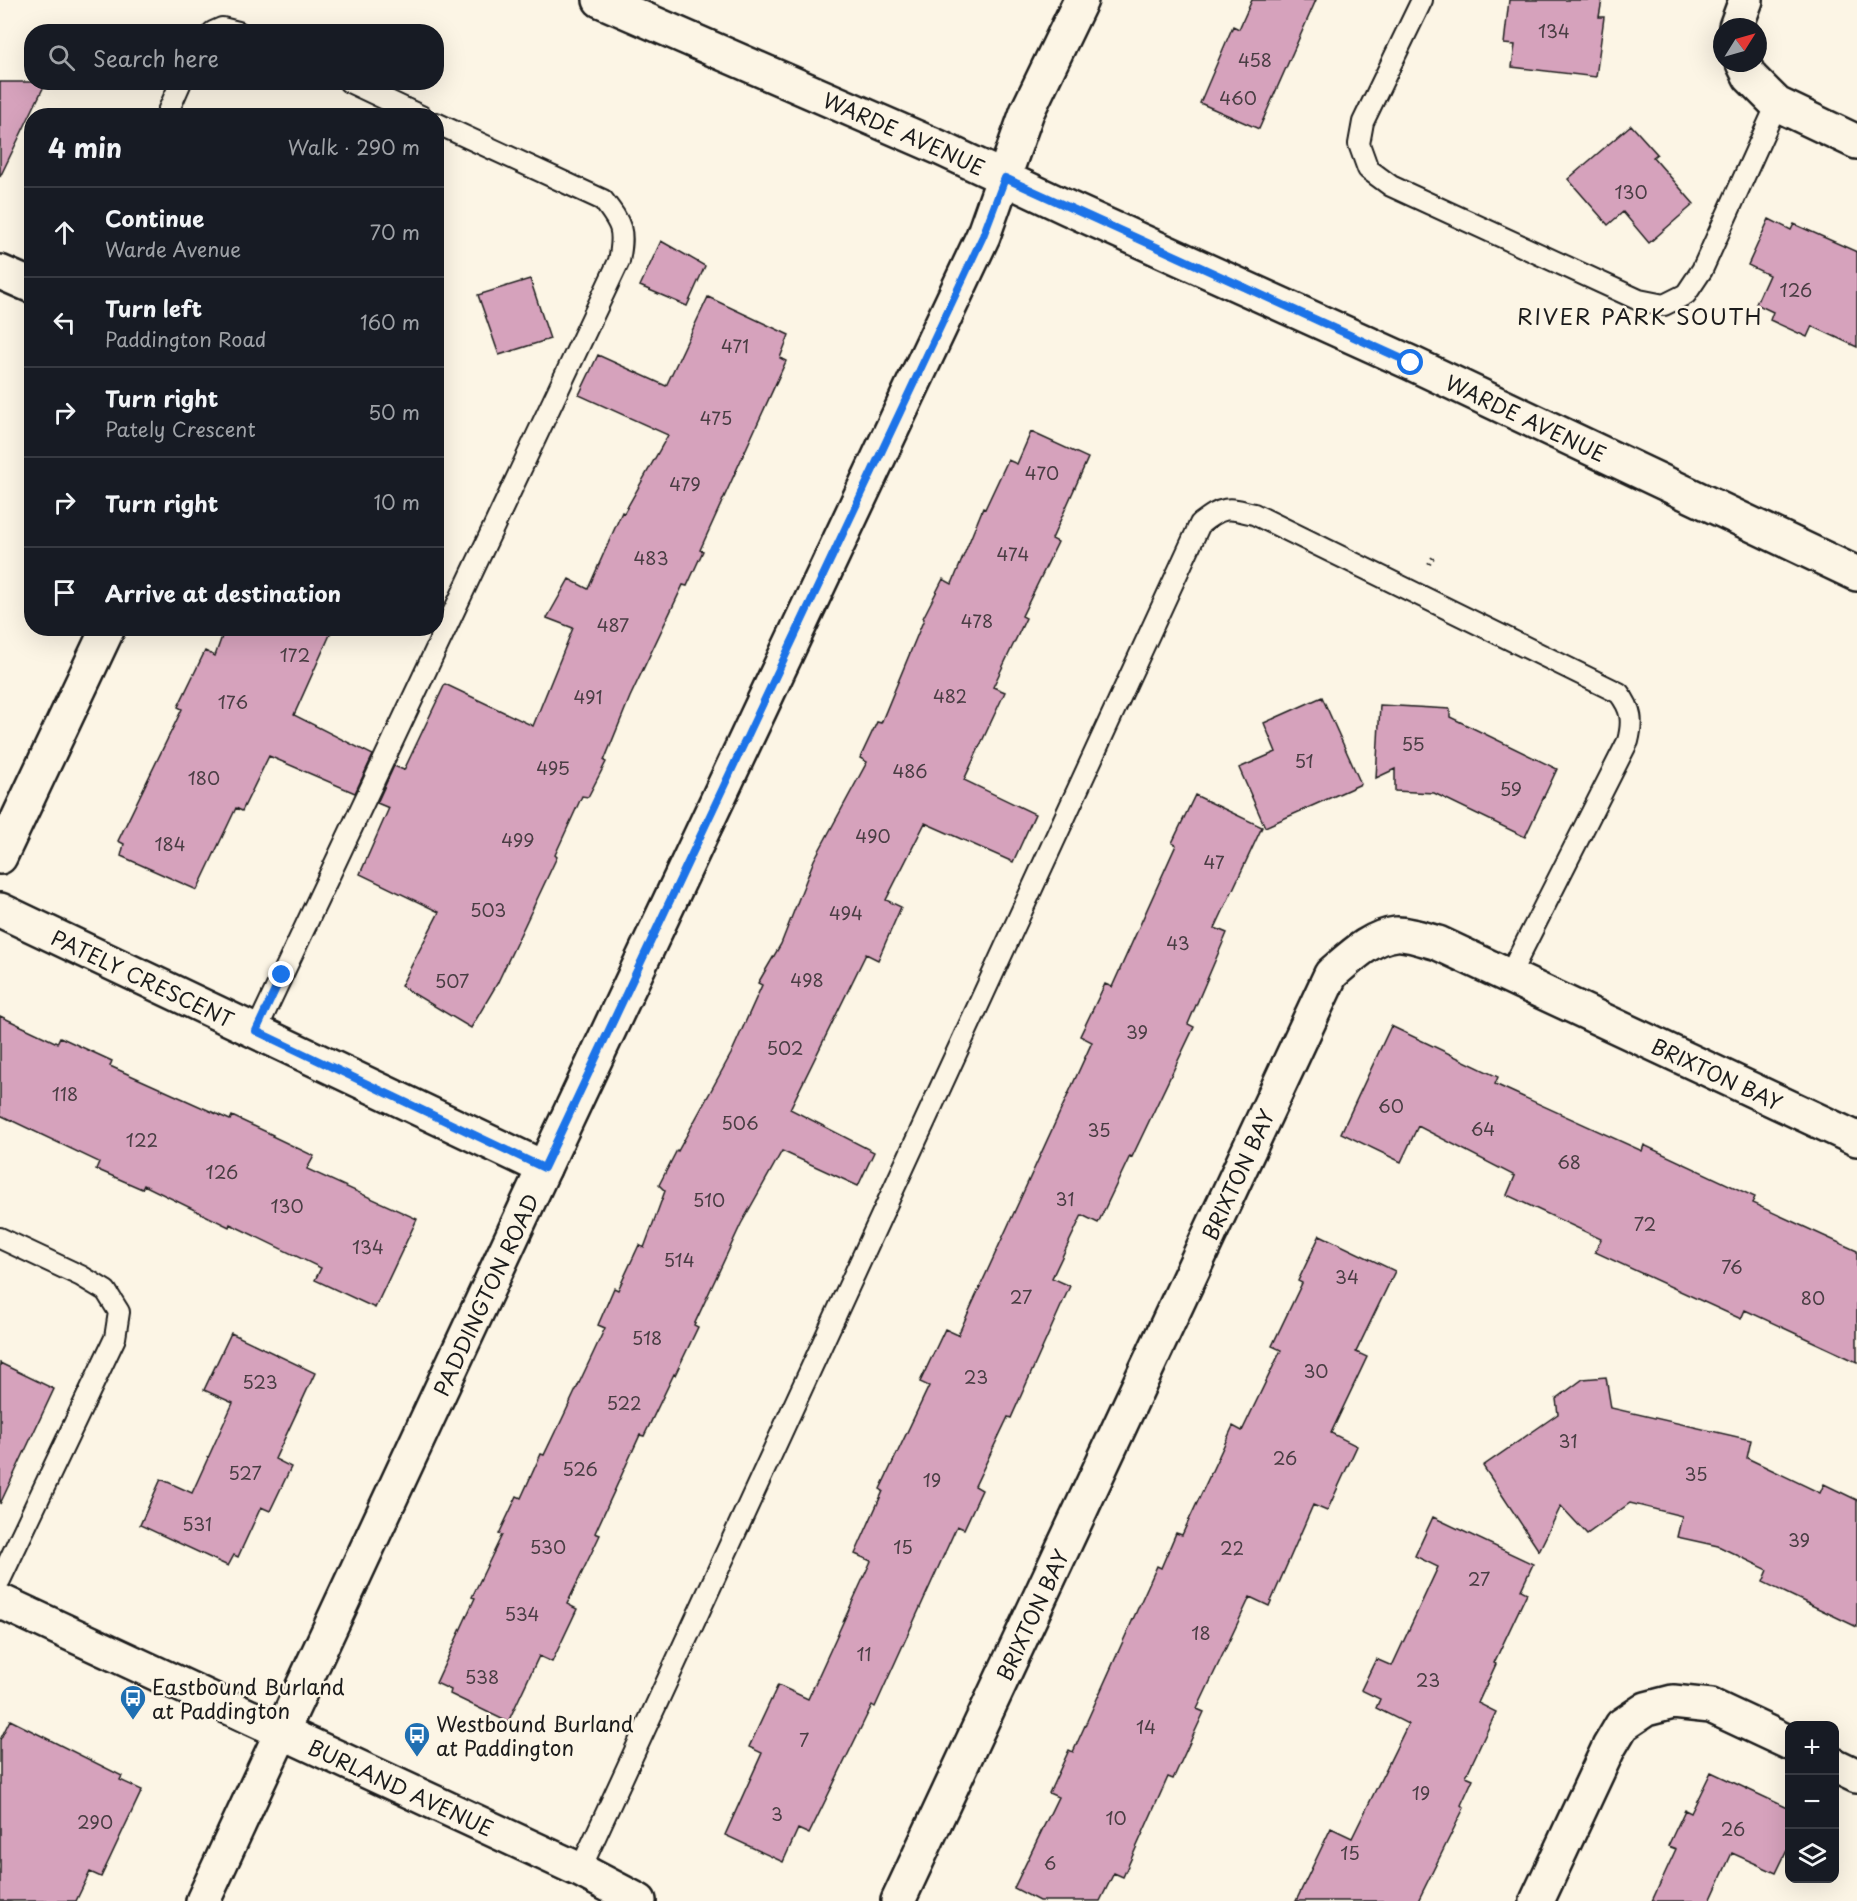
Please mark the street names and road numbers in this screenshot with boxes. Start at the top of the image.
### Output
street label: WARDE AVENUE [818,83,991,183]
street label: WARDE AVENUE [1441,366,1612,469]
street label: PATELY CRESCENT [46,921,240,1035]
street label: BRIXTON BAY [1646,1029,1789,1118]
street label: BRIXTON BAY [1193,1103,1282,1245]
street label: PADDINGTON ROAD [424,1188,546,1401]
street label: BRIXTON BAY [987,1543,1076,1686]
street label: BURLAND AVENUE [303,1730,499,1844]

